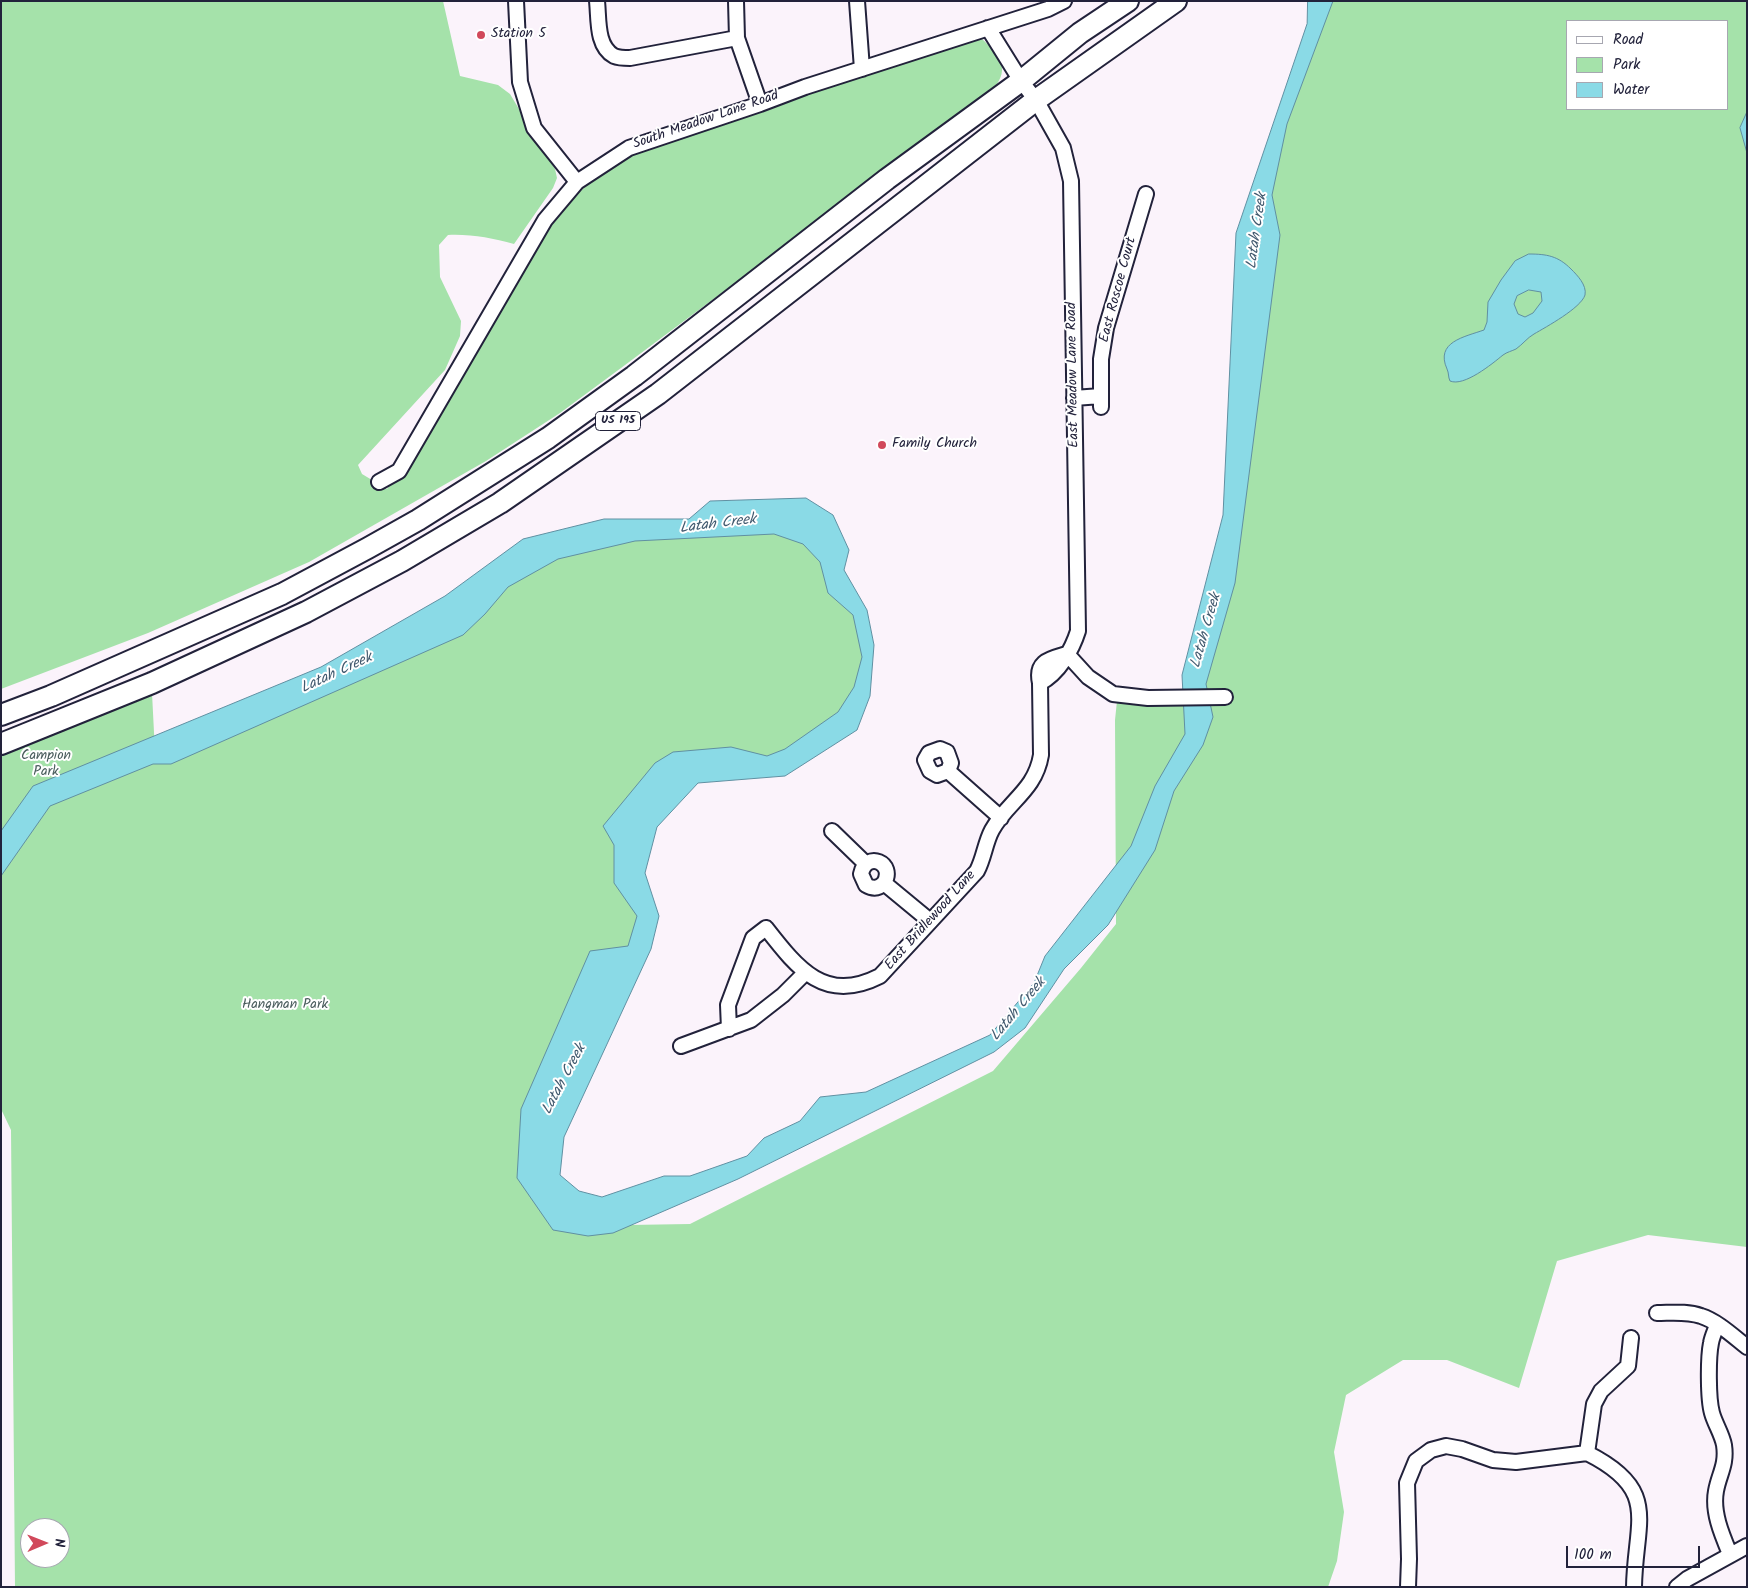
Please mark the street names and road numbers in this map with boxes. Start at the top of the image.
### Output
street label: South Meadow Lane Road [631,88,781,154]
street label: East Roscoe Court [1097,236,1141,344]
street label: East Meadow Lane Road [1064,302,1084,448]
road number: US 195 [596,412,640,431]
street label: East Bridlewood Lane [882,868,980,974]

